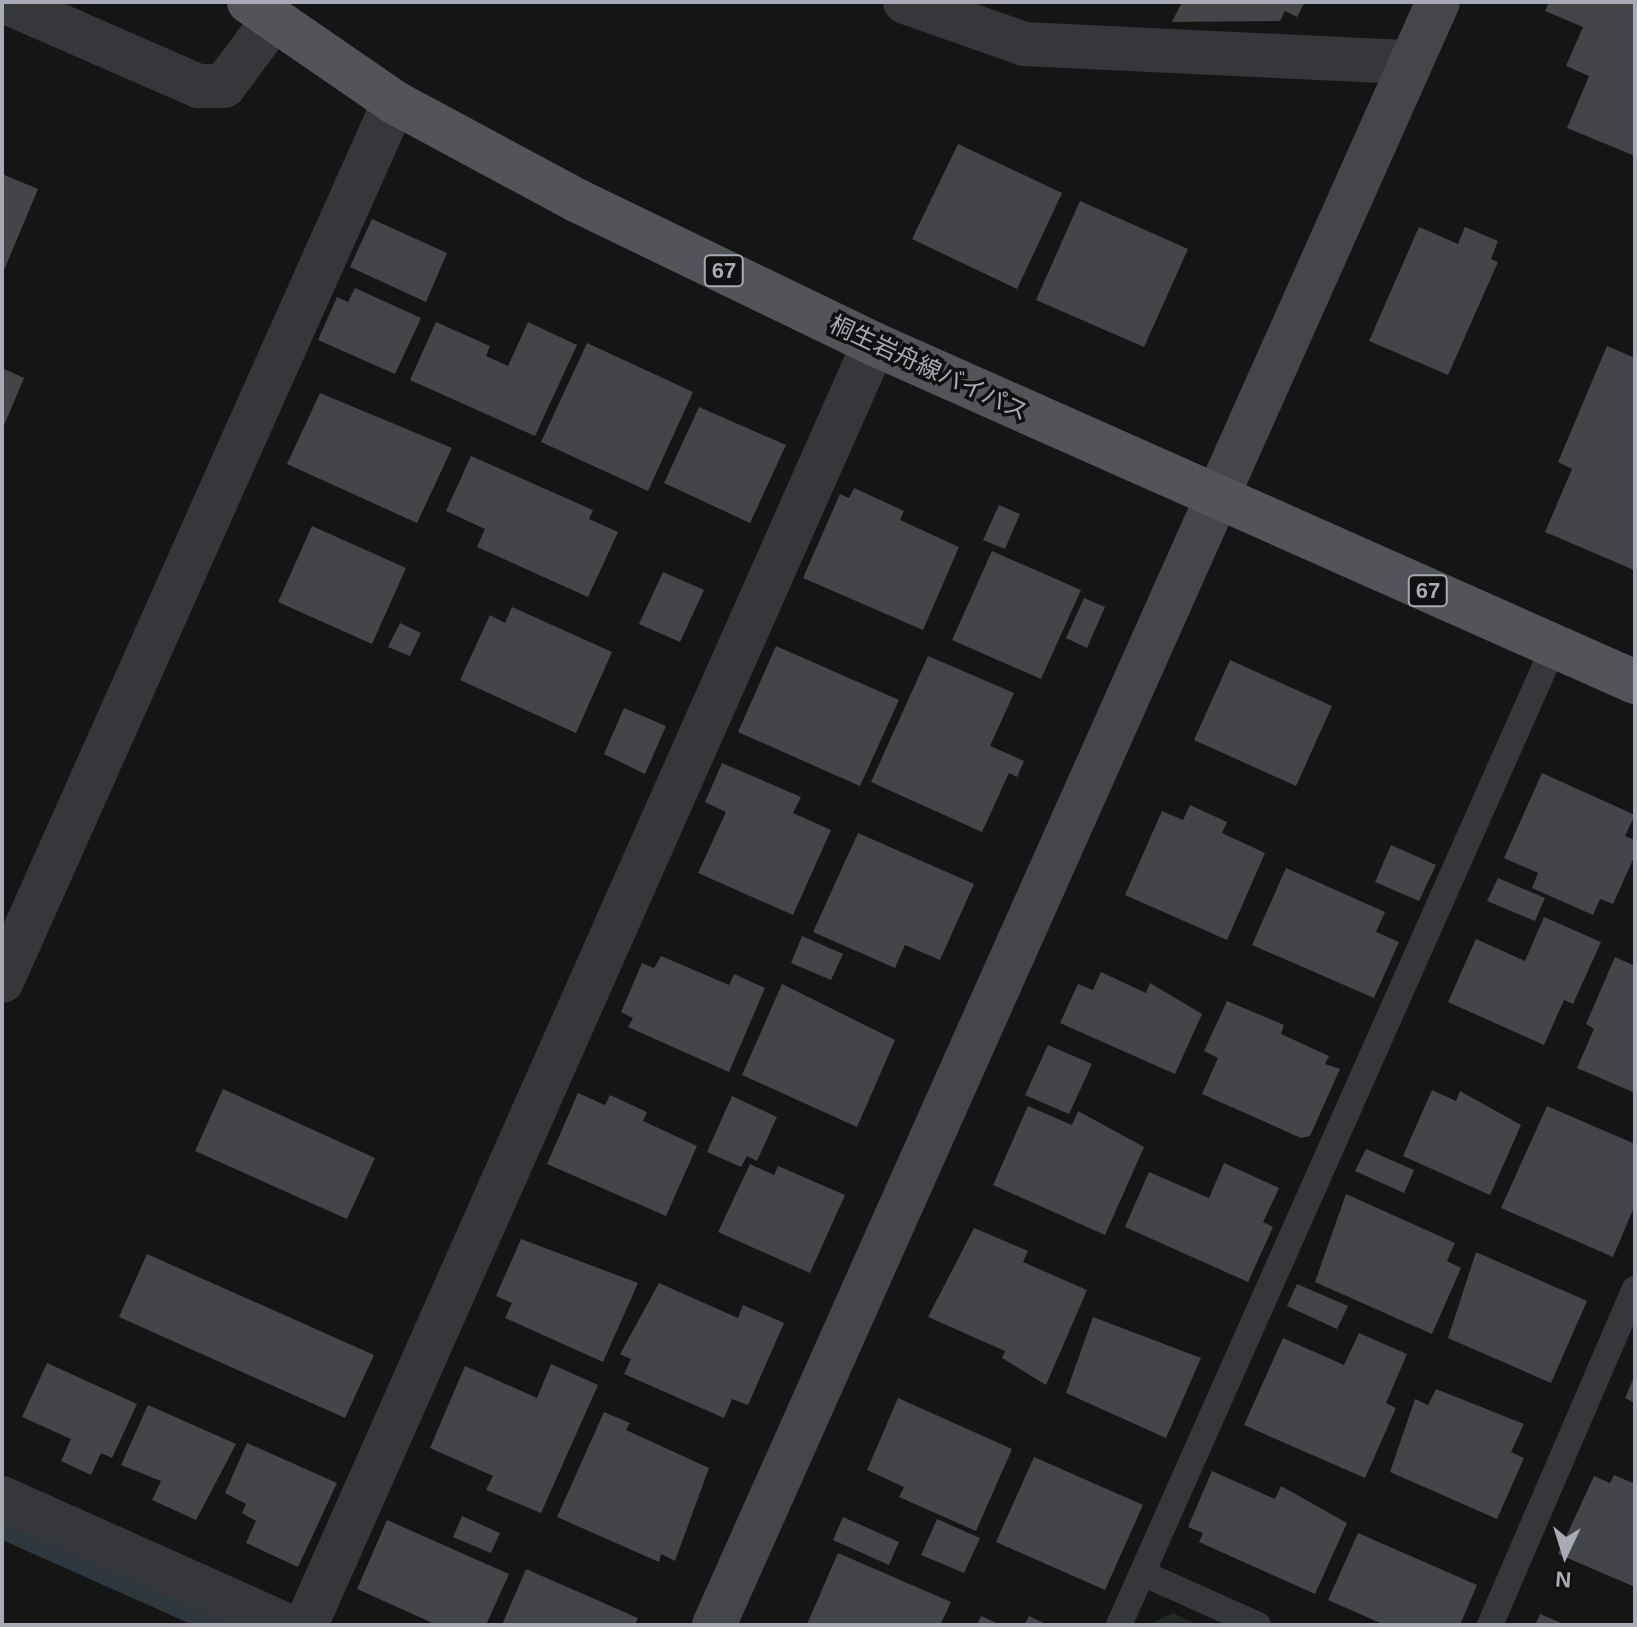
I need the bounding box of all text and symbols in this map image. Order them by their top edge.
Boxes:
road number: 67 [702,253,746,289]
street label: 桐生岩舟線バイパス [825,309,1033,427]
road number: 67 [1406,573,1450,609]
north arrow [1525,1515,1605,1595]
text: N [1555,1566,1572,1592]

